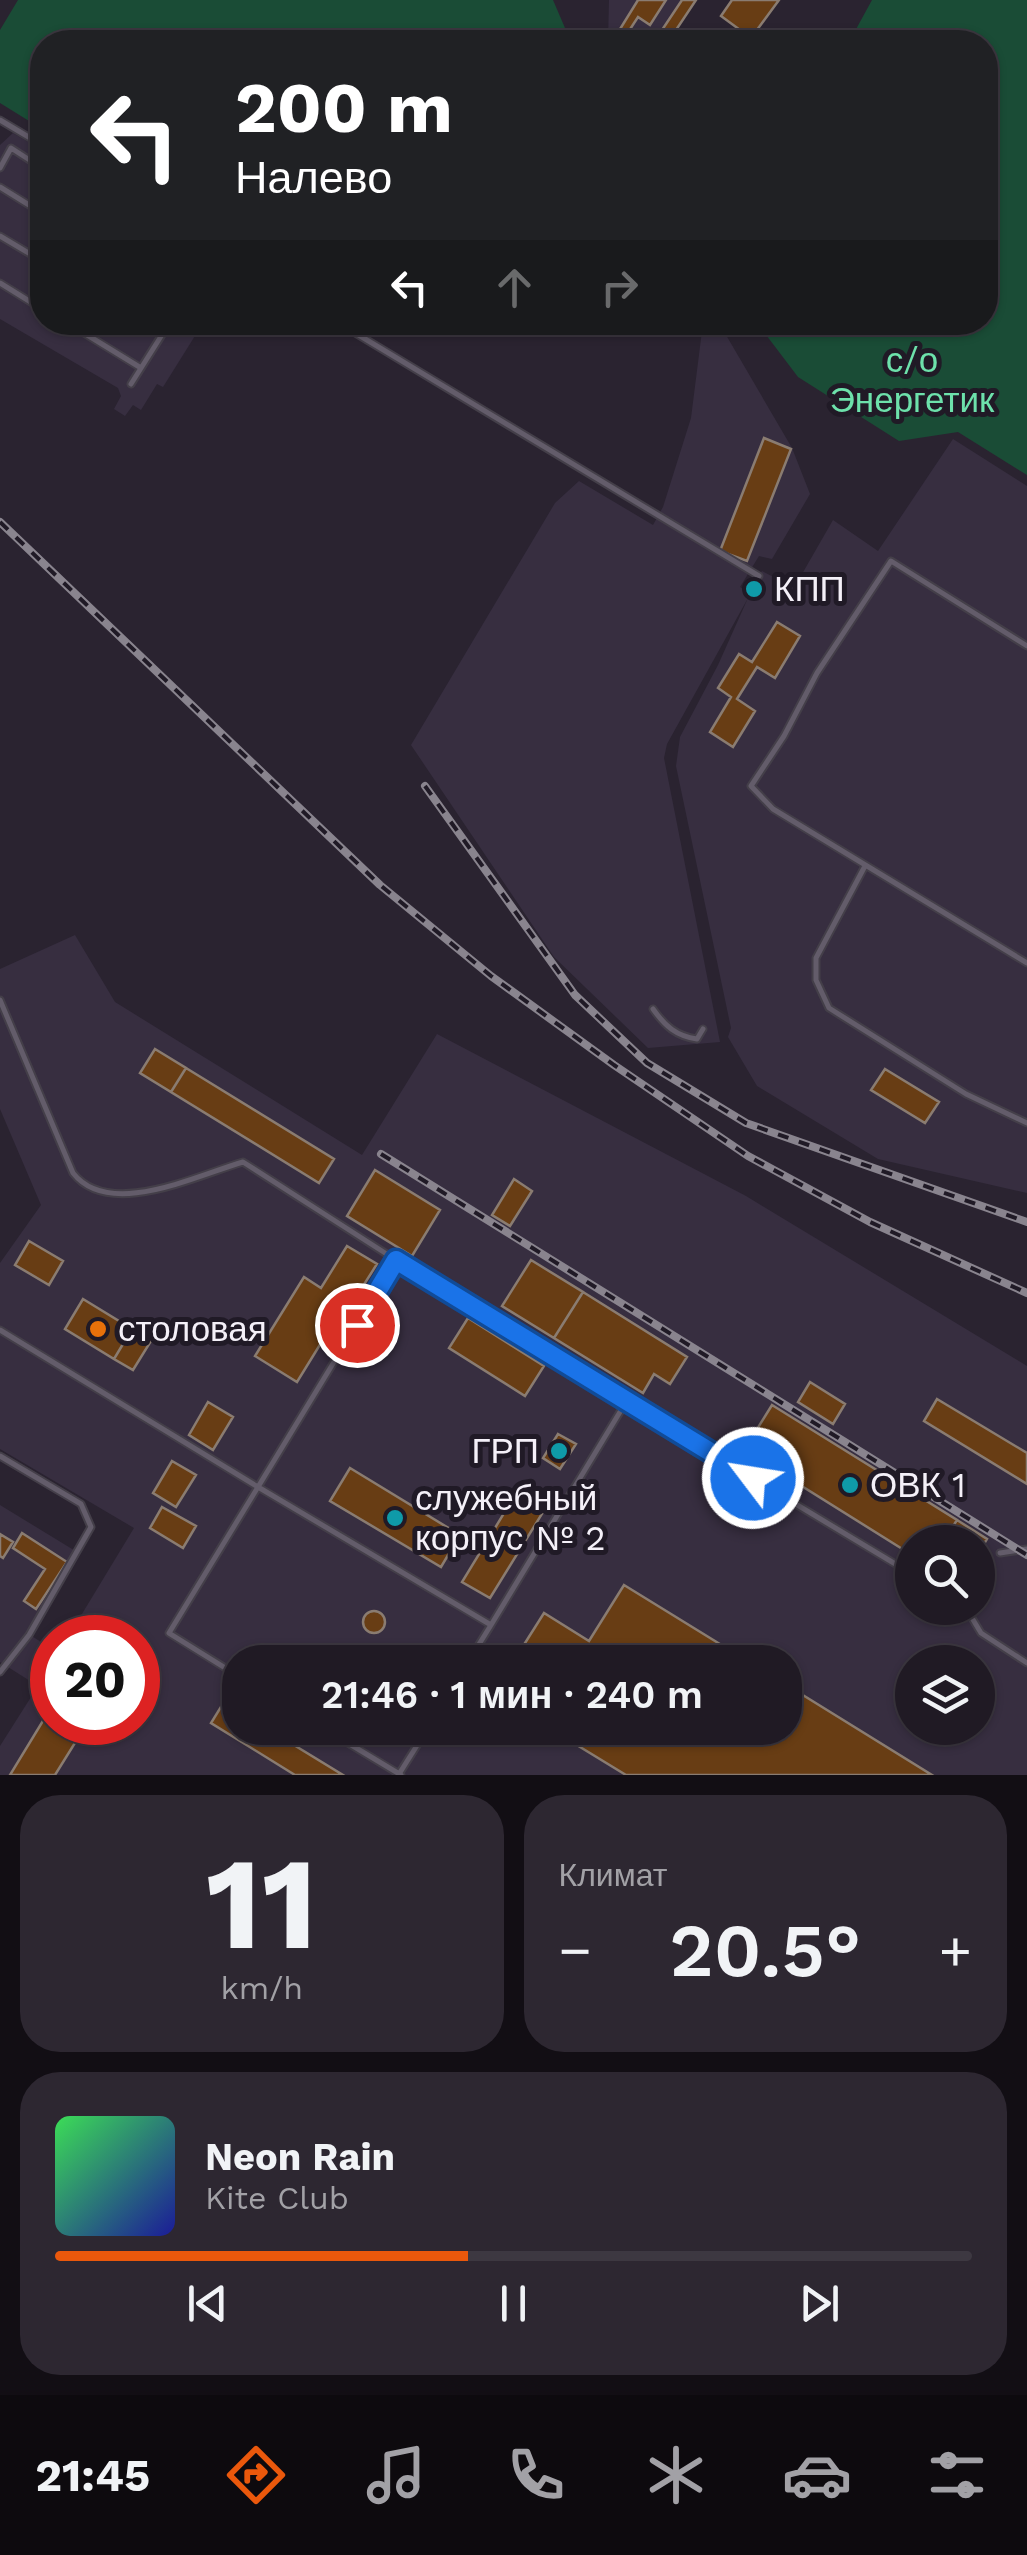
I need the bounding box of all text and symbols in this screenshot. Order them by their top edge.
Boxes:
text: 200 m [235,67,453,149]
icon: left [70,70,200,200]
text: Налево [235,151,392,204]
icon: left [382,260,437,315]
icon: ahead [487,260,542,315]
icon: right [592,260,647,315]
park label: с/о Энергетик [830,339,995,421]
place label: КПП [774,568,845,610]
marker: КПП [743,578,765,600]
pin [315,1283,400,1368]
icon: arrive [330,1298,385,1353]
place label: столовая [118,1308,267,1350]
marker: столовая [87,1318,109,1340]
position arrow [701,1426,805,1530]
place label: ГРП [472,1430,539,1472]
marker: ГРП [548,1440,570,1462]
place label: ОВК 1 [870,1464,966,1506]
marker: ОВК 1 [839,1474,861,1496]
place label: служебный корпус № 2 [415,1477,606,1559]
marker: служебный корпус № 2 [384,1507,406,1529]
map controls [895,1525,995,1745]
button: search [895,1525,995,1625]
speed limit sign: 20 [30,1615,160,1745]
button: layers [895,1645,995,1745]
text: 21:46 · 1 мин · 240 m [321,1673,703,1717]
text: 11 [206,1827,318,1980]
text: Климат [559,1856,667,1894]
text: 20.5° [669,1906,861,1994]
text: − [559,1918,592,1982]
text: + [939,1918,972,1982]
text: km/h [221,1969,303,2007]
text: Neon Rain [205,2135,395,2179]
text: Kite Club [205,2179,349,2217]
icon: previous [180,2276,235,2331]
icon: pause [486,2276,541,2331]
icon: next [792,2276,847,2331]
icon: directions [221,2440,291,2510]
icon: music [361,2440,431,2510]
icon: phone [501,2440,571,2510]
icon: climate [641,2440,711,2510]
icon: car [782,2440,852,2510]
icon: filters [922,2440,992,2510]
text: 21:45 [35,2449,150,2502]

